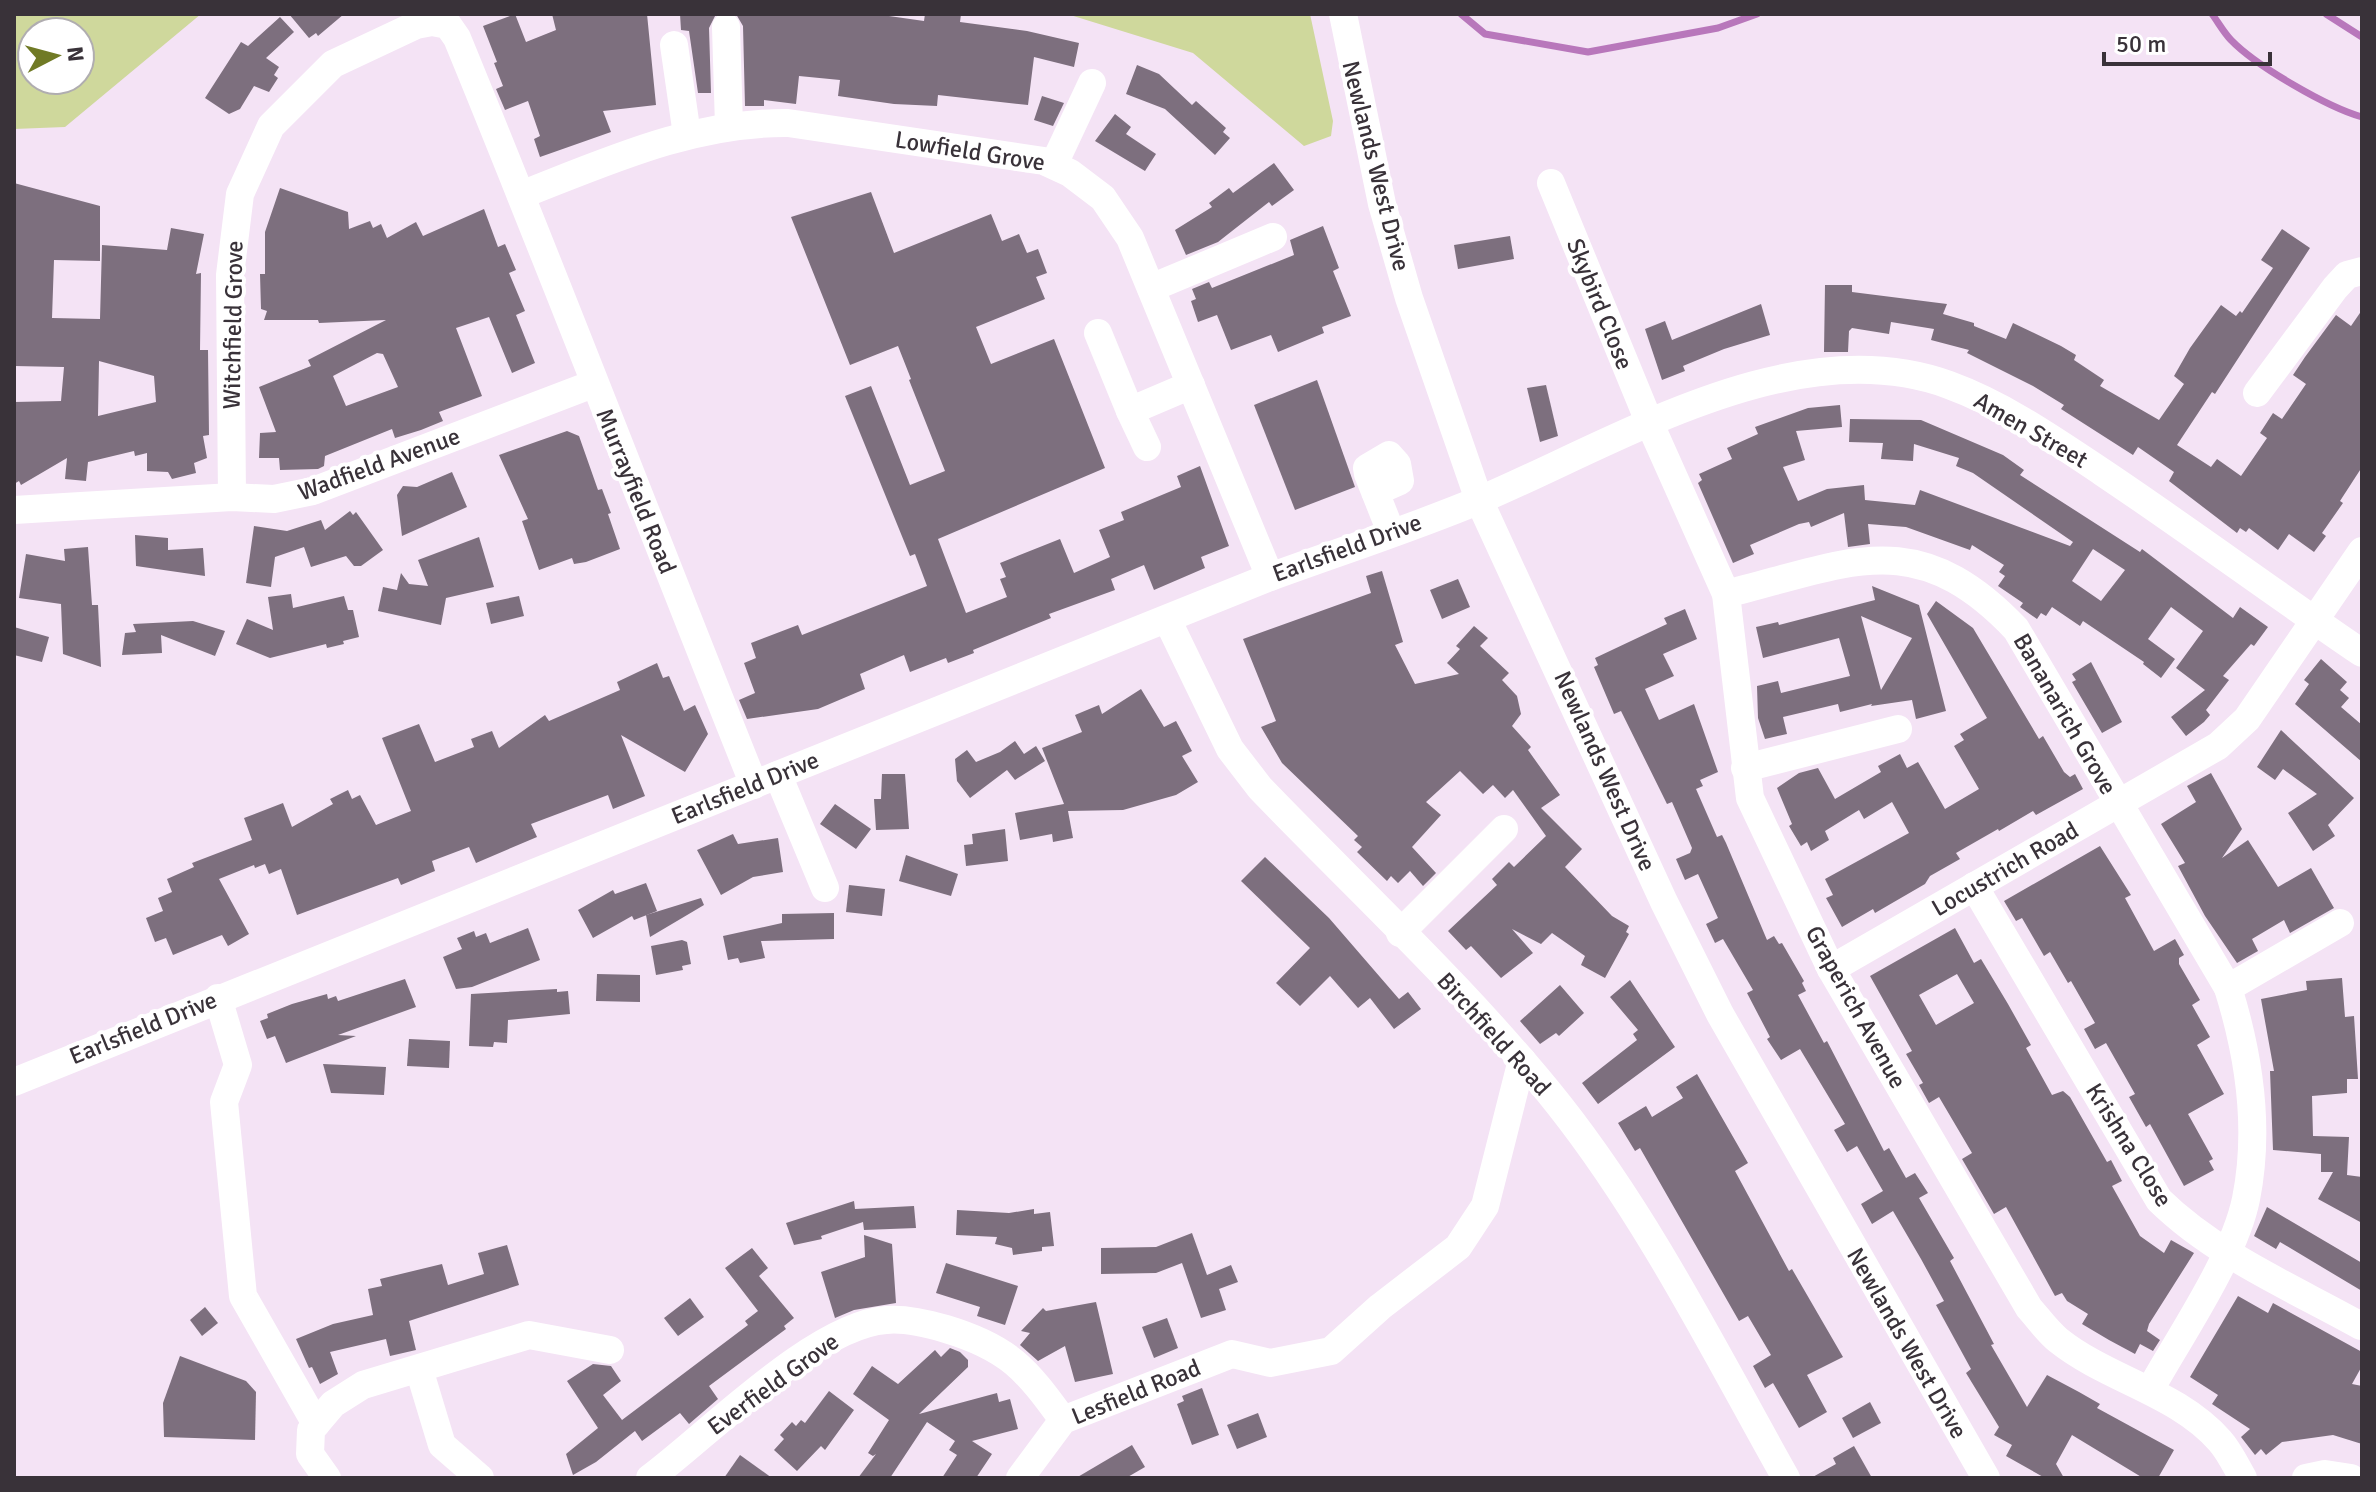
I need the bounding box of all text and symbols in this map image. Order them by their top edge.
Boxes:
north arrow [16,16,96,96]
scale bar [2104,16,2270,66]
text: 50 m [2116,29,2166,59]
text: N [61,45,90,63]
street label: Newlands West Drive [1335,58,1417,274]
street label: Lowfield Grove [893,124,1047,178]
street label: Skybird Close [1560,234,1640,374]
street label: Witchfield Grove [217,240,249,410]
street label: Amen Street [1969,385,2093,475]
street label: Murrayfield Road [589,404,683,578]
street label: Wadfield Avenue [294,421,464,507]
street label: Earlsfield Drive [1268,507,1426,589]
street label: Bananarich Grove [2007,628,2123,800]
street label: Newlands West Drive [1547,666,1663,876]
street label: Earlsfield Drive [667,745,823,831]
street label: Locustrich Road [1926,815,2084,923]
street label: Graperich Avenue [1799,920,1913,1094]
street label: Birchfield Road [1431,966,1557,1102]
street label: Earlsfield Drive [65,985,221,1071]
street label: Krishna Close [2079,1077,2179,1213]
street label: Newlands West Drive [1840,1242,1974,1444]
street label: Everfield Grove [702,1326,844,1442]
street label: Lesfield Road [1067,1352,1205,1432]

